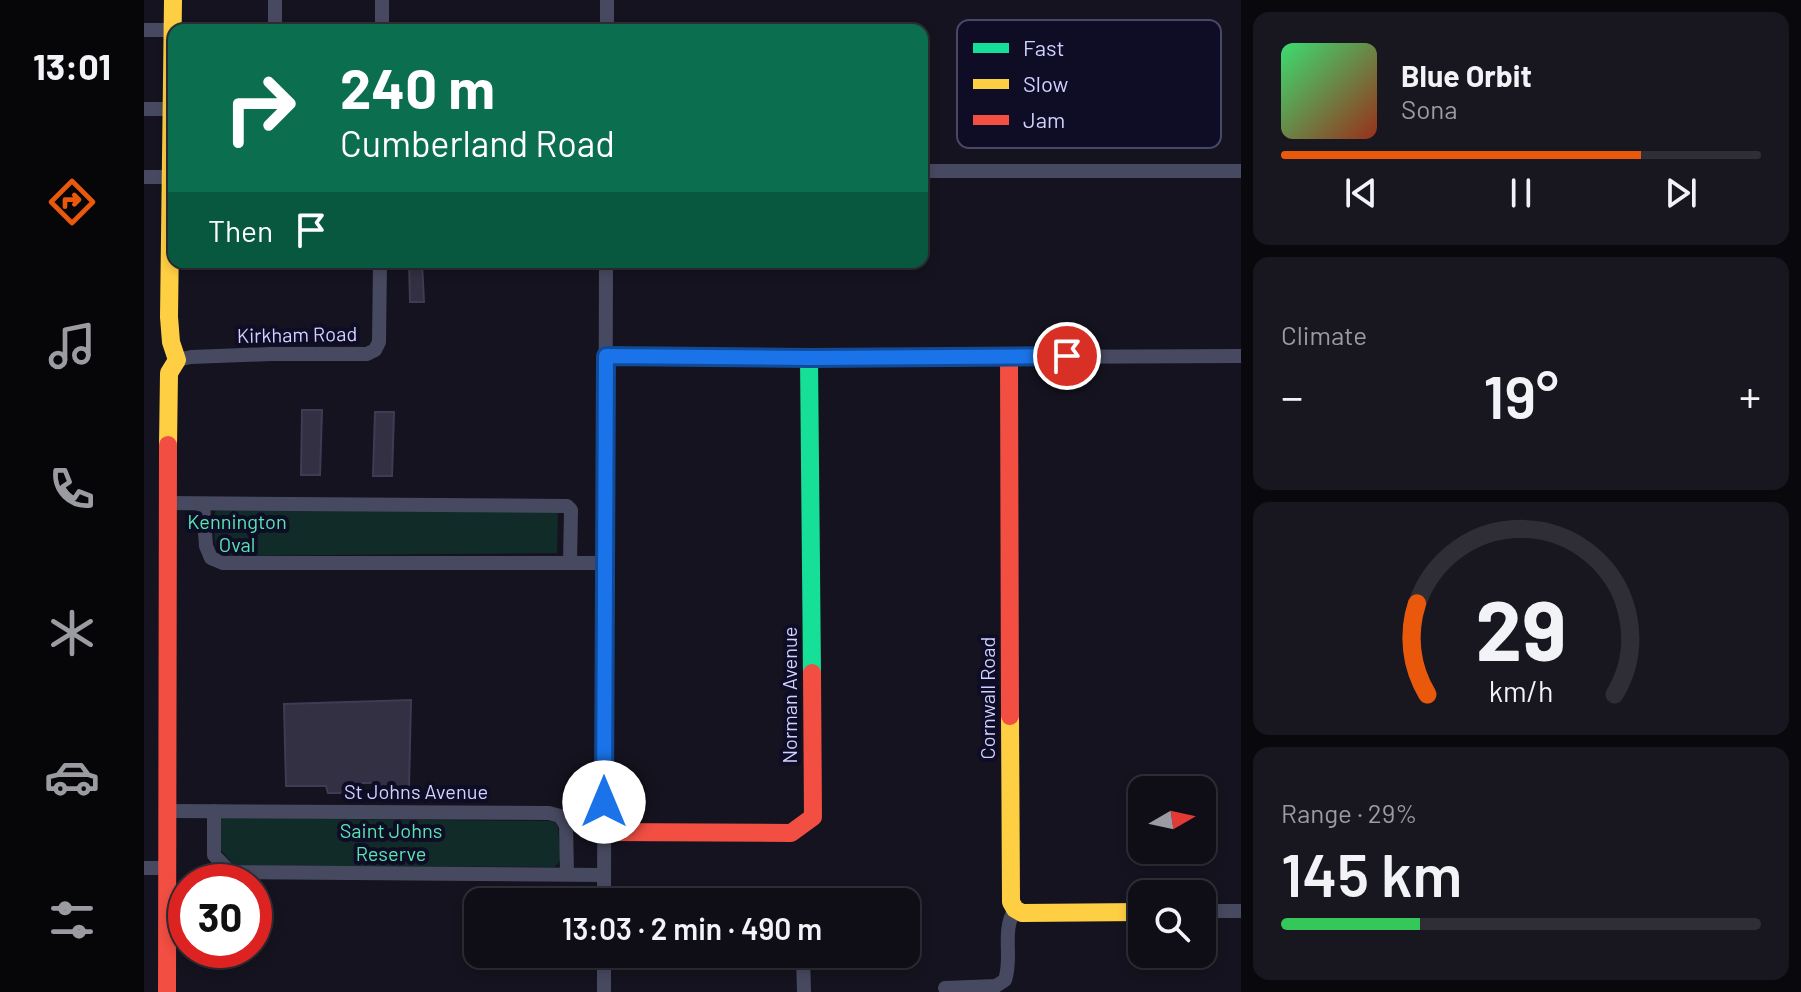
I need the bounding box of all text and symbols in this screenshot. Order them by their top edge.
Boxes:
legend [957,20,1221,148]
text: Fast [1023,34,1065,60]
text: 13:01 [33,44,111,87]
text: 240 m [340,53,495,120]
icon: right [208,56,312,160]
text: Blue Orbit [1401,57,1532,93]
text: Slow [1023,70,1068,96]
text: Sona [1401,93,1458,124]
text: Jam [1023,106,1065,132]
text: Cumberland Road [340,121,615,164]
icon: previous [1339,171,1383,215]
icon: pause [1499,171,1543,215]
icon: next [1659,171,1703,215]
icon: directions [44,174,100,230]
icon: arrive [289,208,333,252]
text: Then [208,212,273,248]
icon: music [44,318,100,374]
text: Climate [1281,319,1367,350]
street label: Kirkham Road [237,321,357,347]
pin [1033,322,1101,390]
icon: arrive [1045,334,1089,378]
text: 19° [1483,359,1559,431]
text: − [1281,369,1303,422]
text: + [1739,369,1761,422]
icon: phone [44,461,100,517]
park label: Kennington Oval [187,509,287,556]
text: 29 [1476,577,1566,677]
icon: climate [44,605,100,661]
street label: Norman Avenue [777,627,801,763]
street label: Cornwall Road [975,637,999,759]
text: km/h [1489,673,1553,708]
icon: car [44,749,100,805]
position arrow [562,760,646,844]
north arrow [1128,776,1216,864]
map controls [1128,776,1216,968]
street label: St Johns Avenue [344,779,488,803]
text: Range · 29% [1281,797,1417,828]
park label: Saint Johns Reserve [340,818,442,865]
text: 145 km [1281,837,1462,909]
speed limit sign: 30 [168,864,272,968]
button: search [1128,880,1216,968]
icon: filters [44,892,100,948]
text: 13:03 · 2 min · 490 m [562,910,822,946]

